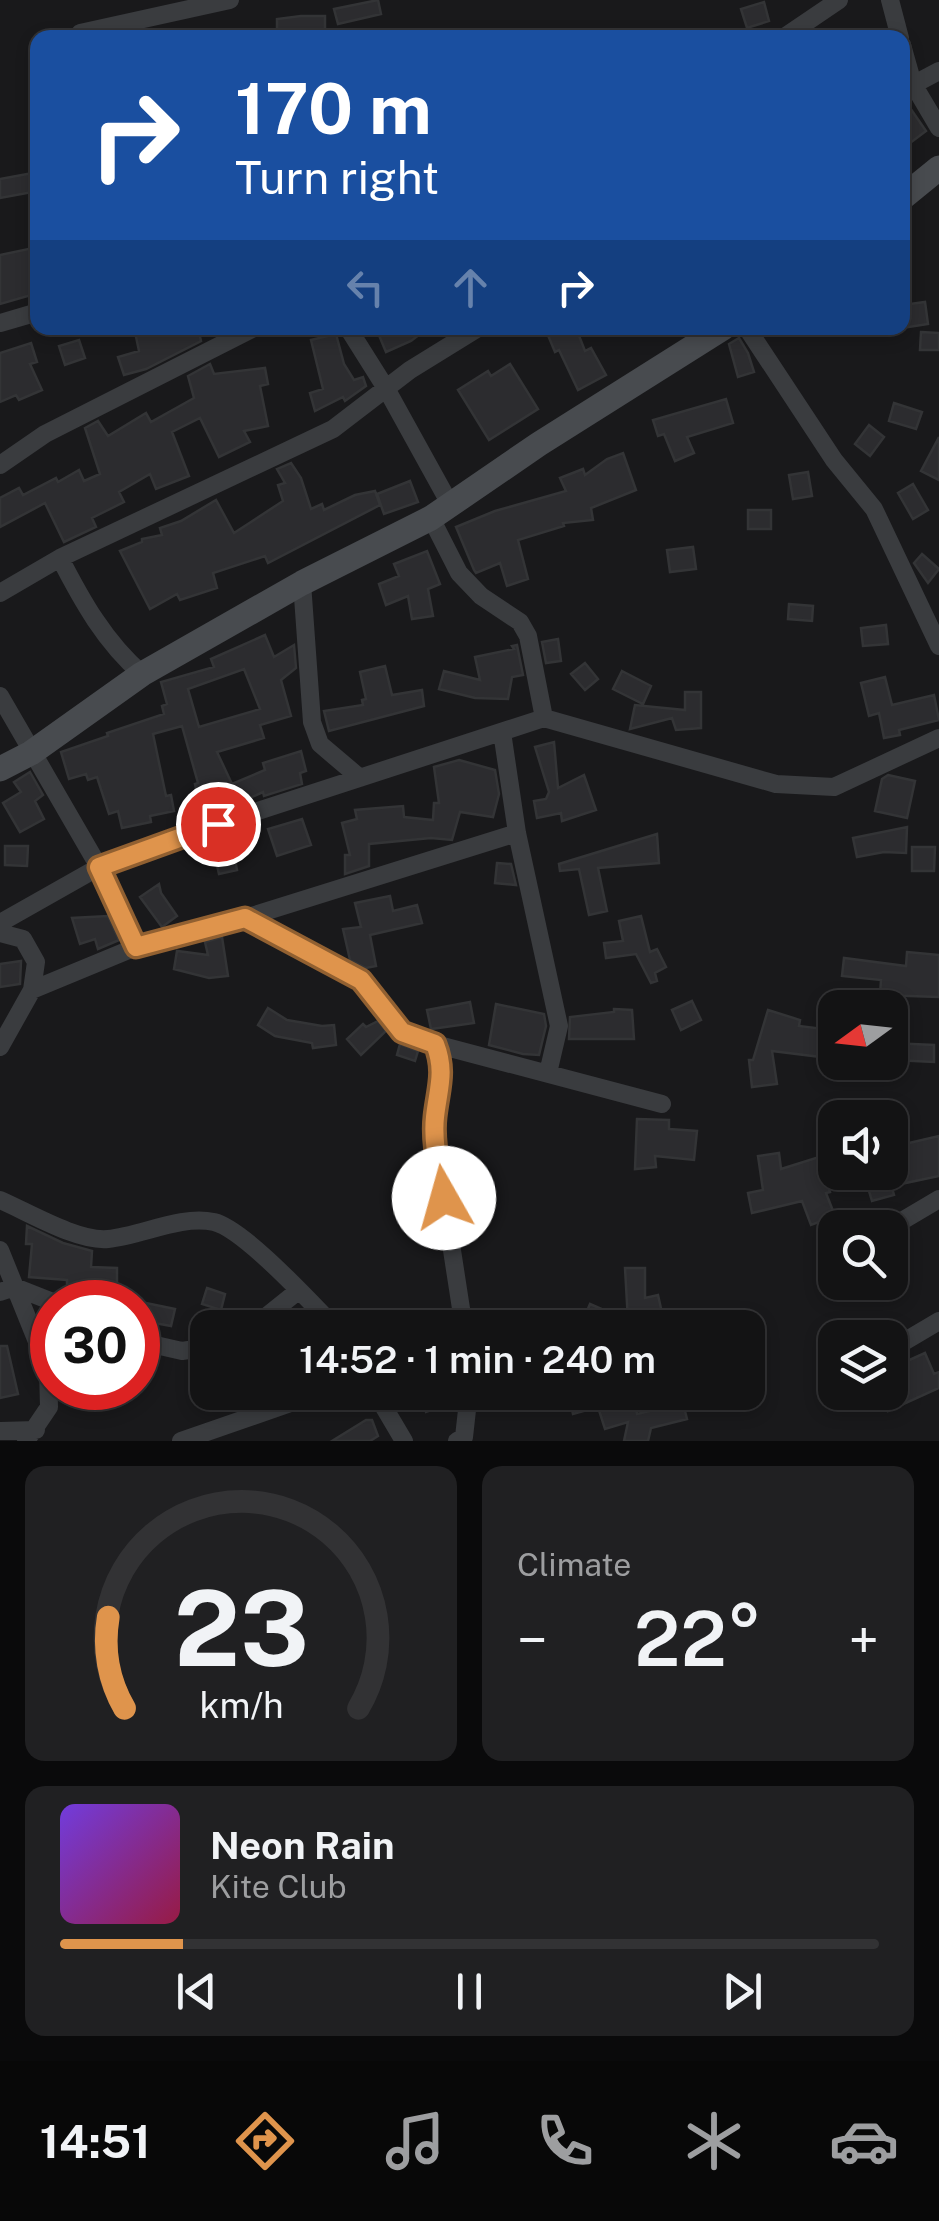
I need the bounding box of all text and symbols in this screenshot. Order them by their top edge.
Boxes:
text: 170 m [235,67,432,150]
icon: right [70,70,200,200]
text: Turn right [235,151,439,204]
icon: left [338,260,393,315]
icon: ahead [443,260,498,315]
icon: right [548,260,603,315]
pin [176,782,261,867]
icon: arrive [191,797,246,852]
north arrow [818,990,908,1080]
map controls [818,990,908,1410]
button: sound [818,1100,908,1190]
position arrow [392,1146,496,1250]
button: search [818,1210,908,1300]
speed limit sign: 30 [30,1280,160,1410]
button: layers [818,1320,908,1410]
text: 14:52 · 1 min · 240 m [299,1337,656,1382]
text: Climate [517,1546,631,1583]
text: 23 [173,1567,309,1689]
text: 22° [634,1595,762,1683]
text: − [517,1608,548,1672]
text: + [849,1608,879,1672]
text: km/h [199,1684,283,1726]
text: Neon Rain [210,1823,394,1868]
text: Kite Club [210,1868,347,1905]
icon: previous [169,1964,224,2019]
icon: pause [442,1964,497,2019]
icon: next [715,1964,770,2019]
icon: directions [230,2106,300,2176]
icon: music [380,2106,450,2176]
icon: phone [530,2106,600,2176]
icon: climate [679,2106,749,2176]
icon: car [829,2106,899,2176]
text: 14:51 [40,2115,150,2168]

